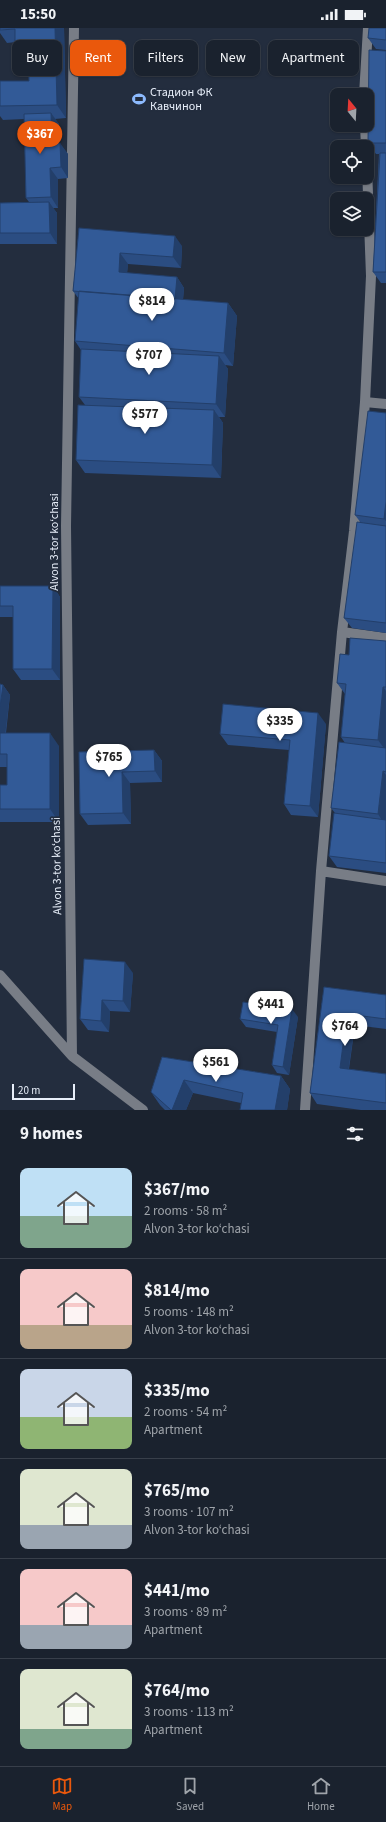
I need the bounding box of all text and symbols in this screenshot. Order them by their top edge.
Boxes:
text: 15:50 [20,4,56,25]
chip: Buy [12,40,62,76]
chip: Rent [70,40,126,76]
chip: Filters [134,40,198,76]
chip: New [206,40,260,76]
chip: Apartment [268,40,359,76]
place label: Стадион ФК Кавчинон [150,84,212,115]
north arrow [330,88,374,132]
map controls [330,88,374,236]
sports icon: Стадион ФК Кавчинон [131,91,147,107]
pin: $367 [16,121,64,155]
text: $367 [26,125,54,143]
button: locate [330,140,374,184]
button: layers [330,192,374,236]
pin: $814 [128,288,176,322]
text: $814 [138,292,166,310]
pin: $707 [125,342,173,376]
text: $707 [135,346,163,364]
pin: $577 [121,401,169,435]
text: $577 [131,405,159,423]
street label: Alvon 3-tor ko‘chasi [46,493,63,591]
pin: $335 [256,708,304,742]
text: $335 [266,712,294,730]
pin: $765 [85,744,133,778]
text: $765 [95,748,123,766]
street label: Alvon 3-tor ko‘chasi [48,817,66,915]
pin: $441 [247,991,295,1025]
text: $441 [257,995,285,1013]
pin: $764 [321,1013,369,1047]
text: $764 [331,1017,359,1035]
pin: $561 [192,1049,240,1083]
text: $561 [202,1053,230,1071]
scale bar [12,1082,75,1101]
text: 20 m [18,1083,40,1098]
text: 9 homes [20,1122,82,1146]
icon: filters [344,1123,366,1145]
text: $367/mo [144,1178,210,1202]
icon: home [52,1184,100,1232]
text: 2 rooms · 58 m² [144,1202,227,1220]
text: Alvon 3-tor ko‘chasi [144,1220,250,1238]
text: $814/mo [144,1279,210,1303]
icon: home [52,1285,100,1333]
text: 5 rooms · 148 m² [144,1303,234,1321]
text: Alvon 3-tor ko‘chasi [144,1321,250,1339]
text: $335/mo [144,1379,210,1403]
icon: home [52,1385,100,1433]
text: 2 rooms · 54 m² [144,1403,227,1421]
text: Apartment [144,1421,202,1439]
text: $765/mo [144,1479,210,1503]
icon: home [52,1485,100,1533]
text: 3 rooms · 107 m² [144,1503,234,1521]
text: Alvon 3-tor ko‘chasi [144,1521,250,1539]
text: $441/mo [144,1579,210,1603]
icon: home [52,1585,100,1633]
text: 3 rooms · 89 m² [144,1603,227,1621]
text: Apartment [144,1621,202,1639]
text: $764/mo [144,1679,210,1703]
icon: home [52,1685,100,1733]
text: 3 rooms · 113 m² [144,1703,234,1721]
text: Apartment [144,1721,202,1739]
tab: Map [51,1775,73,1814]
tab: Saved [176,1775,204,1814]
tab: Home [307,1775,335,1814]

